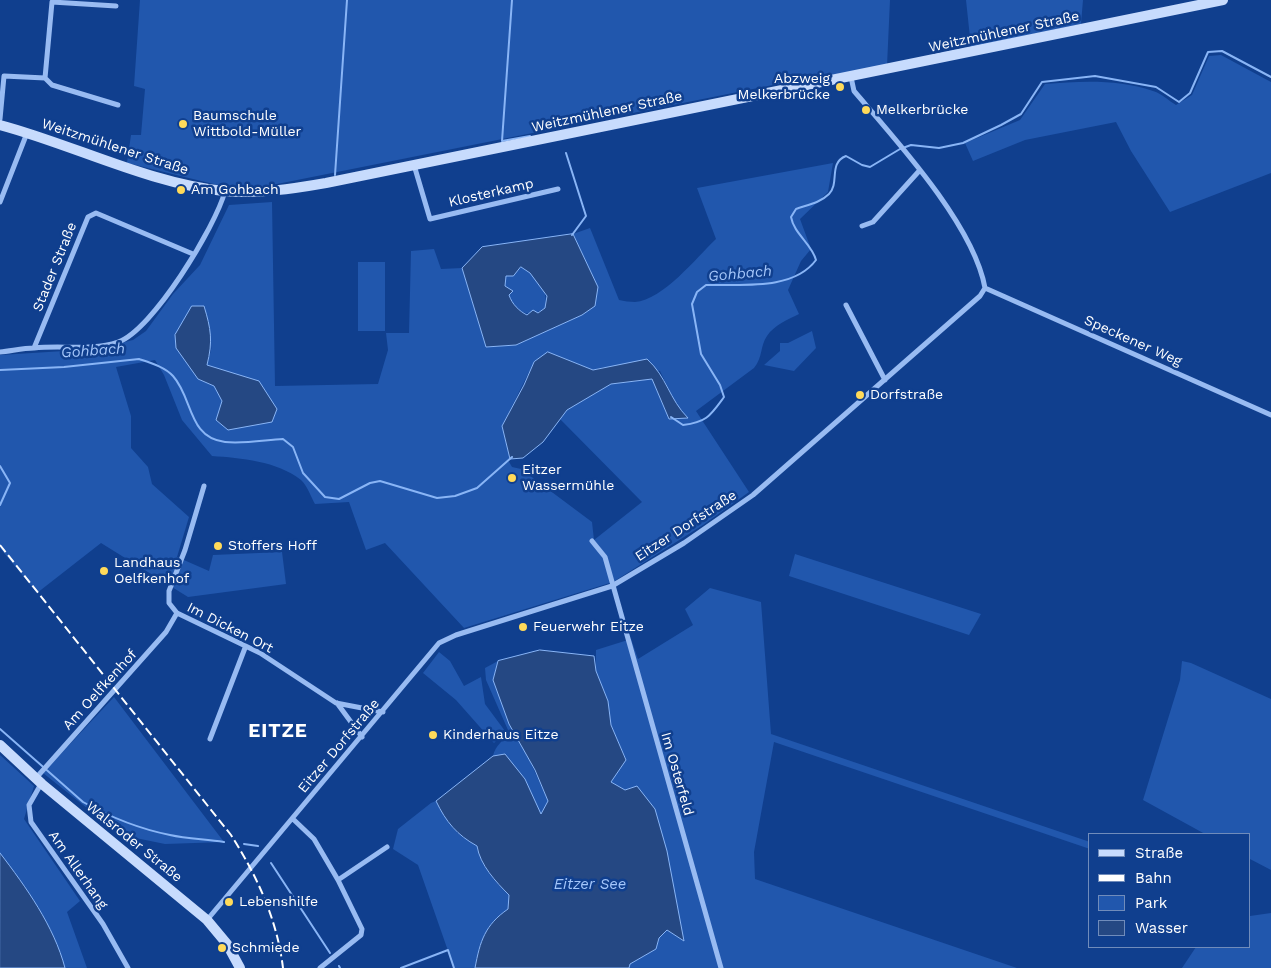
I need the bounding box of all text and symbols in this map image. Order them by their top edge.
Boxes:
street label: Weitzmühlener Straße [927,8,1081,56]
place label: Abzweig Melkerbrücke [738,71,830,104]
marker: Abzweig Melkerbrücke [834,81,846,93]
street label: Weitzmühlener Straße [530,88,684,136]
place label: Melkerbrücke [876,102,968,118]
marker: Melkerbrücke [860,104,872,116]
place label: Baumschule Wittbold-Müller [193,108,301,140]
street label: Weitzmühlener Straße [39,115,191,179]
marker: Baumschule Wittbold-Müller [177,118,189,130]
street label: Klosterkamp [447,175,535,211]
place label: Am Gohbach [191,182,279,198]
marker: Am Gohbach [175,184,187,196]
street label: Stader Straße [29,220,81,314]
water label: Gohbach [707,262,773,286]
street label: Speckener Weg [1082,312,1184,370]
water label: Gohbach [60,340,126,362]
place label: Dorfstraße [870,387,943,403]
marker: Dorfstraße [854,389,866,401]
place label: Eitzer Wassermühle [522,462,614,494]
marker: Eitzer Wassermühle [506,472,518,484]
street label: Eitzer Dorfstraße [632,487,740,565]
place label: Stoffers Hoff [228,538,317,554]
marker: Stoffers Hoff [212,540,224,552]
place label: Landhaus Oelfkenhof [114,555,189,588]
marker: Landhaus Oelfkenhof [98,565,110,577]
street label: Im Dicken Ort [184,599,276,657]
place label: Feuerwehr Eitze [533,619,644,635]
marker: Feuerwehr Eitze [517,621,529,633]
street label: Am Oelfkenhof [59,646,141,734]
street label: Eitzer Dorfstraße [295,696,383,796]
district label: EITZE [248,720,308,742]
place label: Kinderhaus Eitze [443,727,558,743]
marker: Kinderhaus Eitze [427,729,439,741]
street label: Im Osterfeld [657,730,697,818]
street label: Walsroder Straße [83,798,185,886]
street label: Am Allerhang [45,828,111,912]
legend [1088,833,1251,948]
text: Straße [1135,844,1183,862]
text: Bahn [1135,869,1172,887]
water label: Eitzer See [554,876,626,894]
place label: Lebenshilfe [239,894,318,910]
text: Park [1135,894,1167,912]
marker: Lebenshilfe [223,896,235,908]
text: Wasser [1135,919,1188,937]
place label: Schmiede [232,940,299,956]
marker: Schmiede [216,942,228,954]

